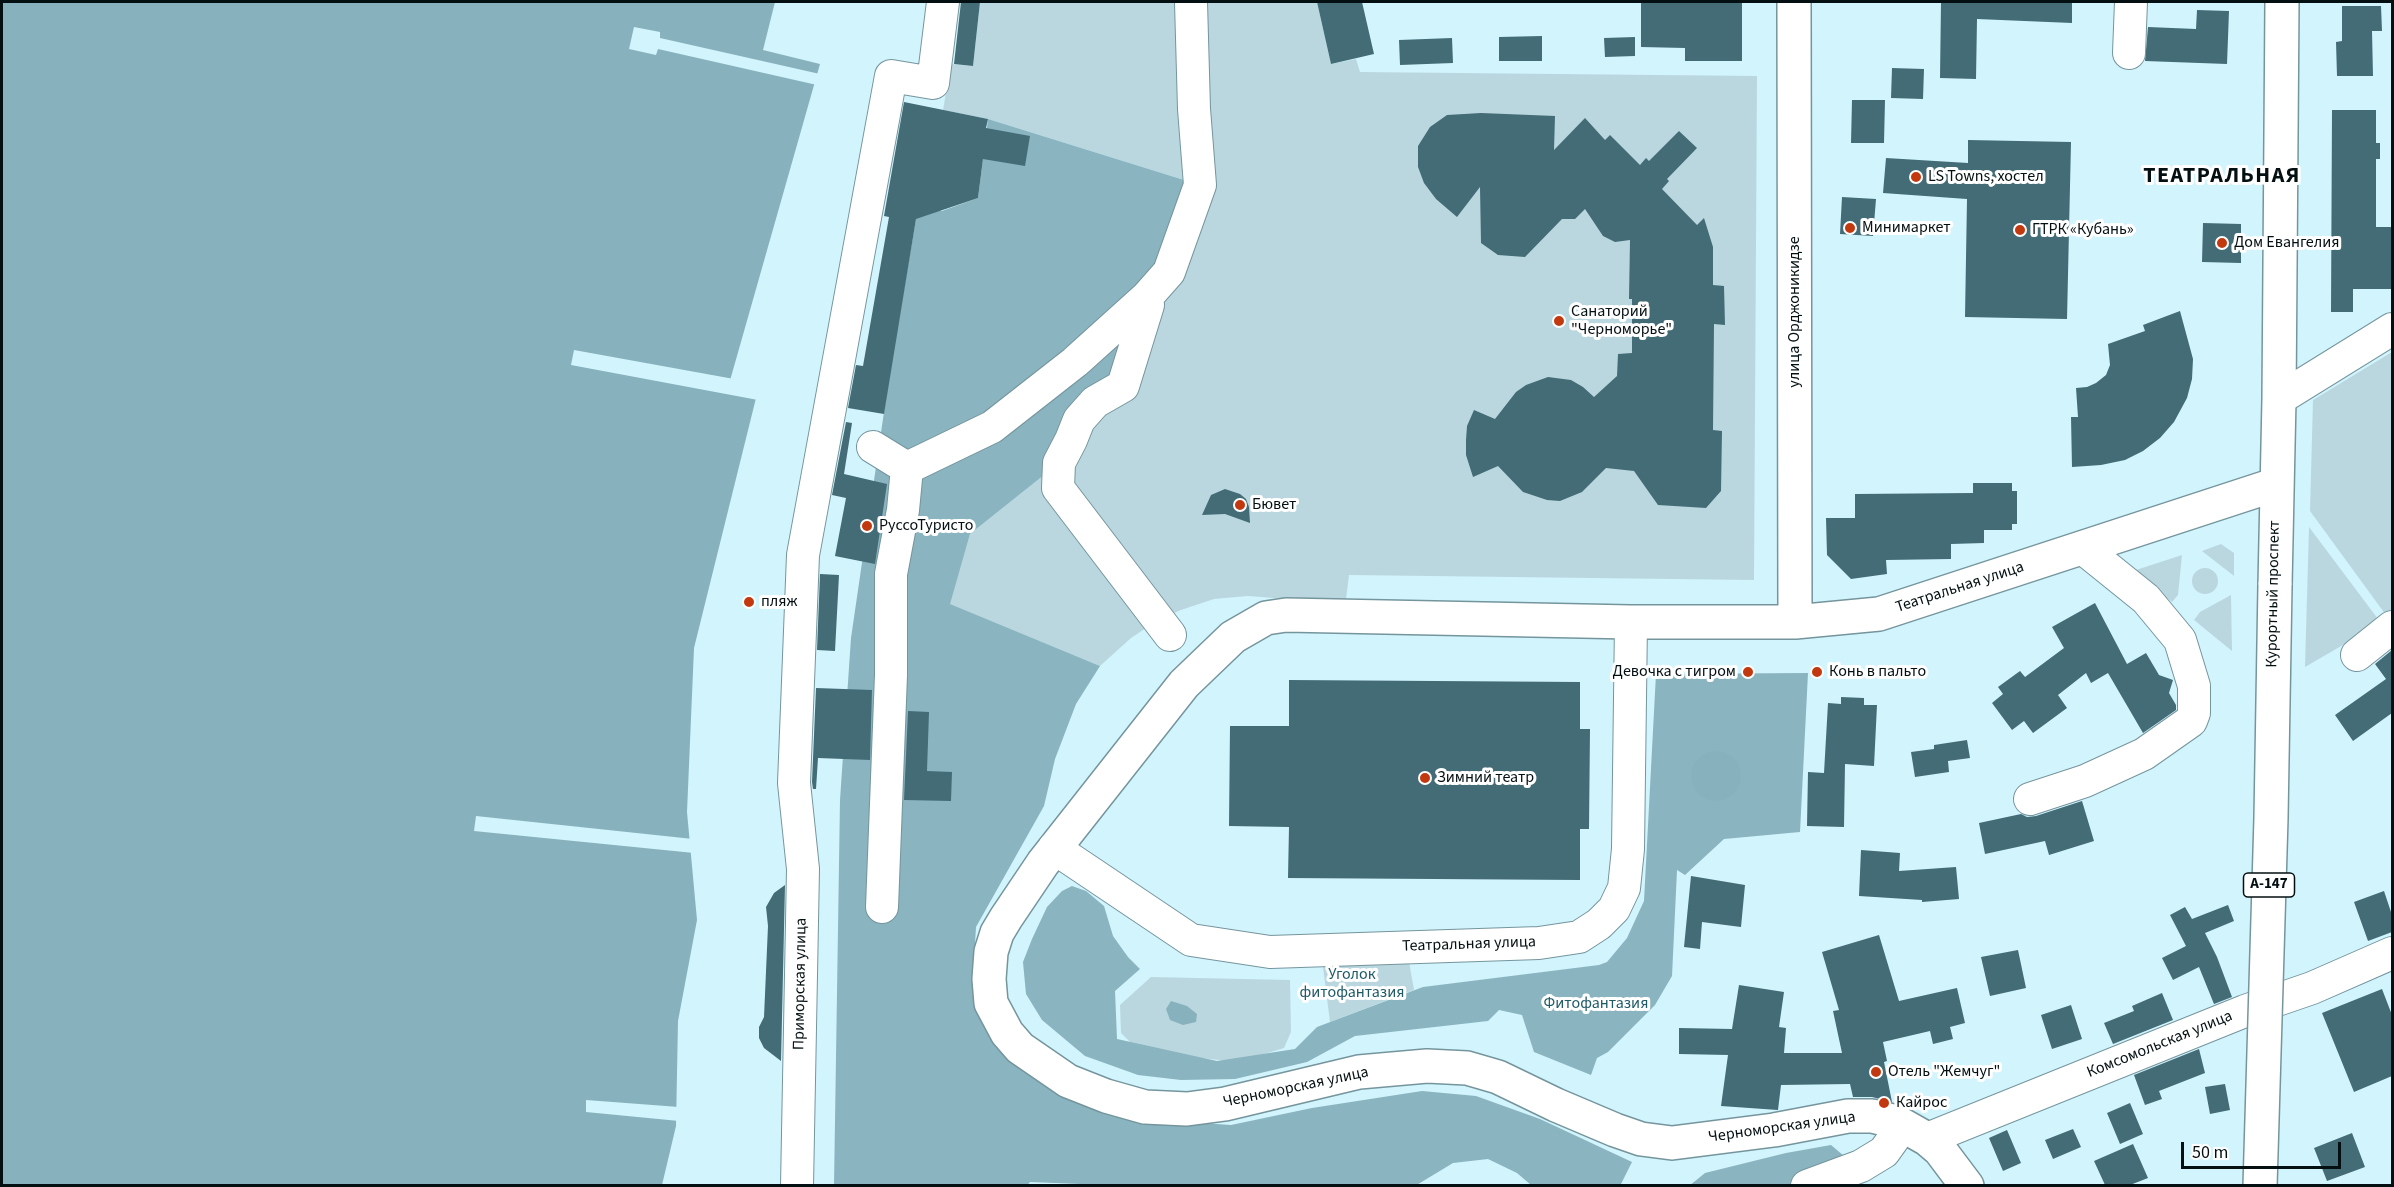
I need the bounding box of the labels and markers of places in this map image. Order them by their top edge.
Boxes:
place label: LS Towns, хостел [1928,167,2044,187]
marker: LS Towns, хостел [1909,170,1923,184]
place label: Минимаркет [1862,218,1951,238]
place label: ГТРК «Кубань» [2032,220,2134,240]
marker: Минимаркет [1843,221,1857,235]
marker: ГТРК «Кубань» [2013,223,2027,237]
place label: Дом Евангелия [2234,233,2340,253]
marker: Дом Евангелия [2215,236,2229,250]
place label: Санаторий "Черноморье" [1571,302,1672,340]
marker: Санаторий "Черноморье" [1552,314,1566,328]
place label: Бювет [1252,495,1296,515]
marker: Бювет [1233,498,1247,512]
place label: РуссоТуристо [879,516,974,536]
marker: РуссоТуристо [860,519,874,533]
place label: пляж [761,592,798,612]
marker: пляж [742,595,756,609]
place label: Девочка с тигром [1613,662,1736,682]
place label: Конь в пальто [1829,662,1926,682]
marker: Девочка с тигром [1741,665,1755,679]
marker: Конь в пальто [1810,665,1824,679]
place label: Зимний театр [1437,768,1534,788]
marker: Зимний театр [1418,771,1432,785]
place label: Отель "Жемчуг" [1888,1062,2000,1082]
marker: Отель "Жемчуг" [1869,1065,1883,1079]
place label: Кайрос [1896,1093,1947,1113]
marker: Кайрос [1877,1096,1891,1110]

